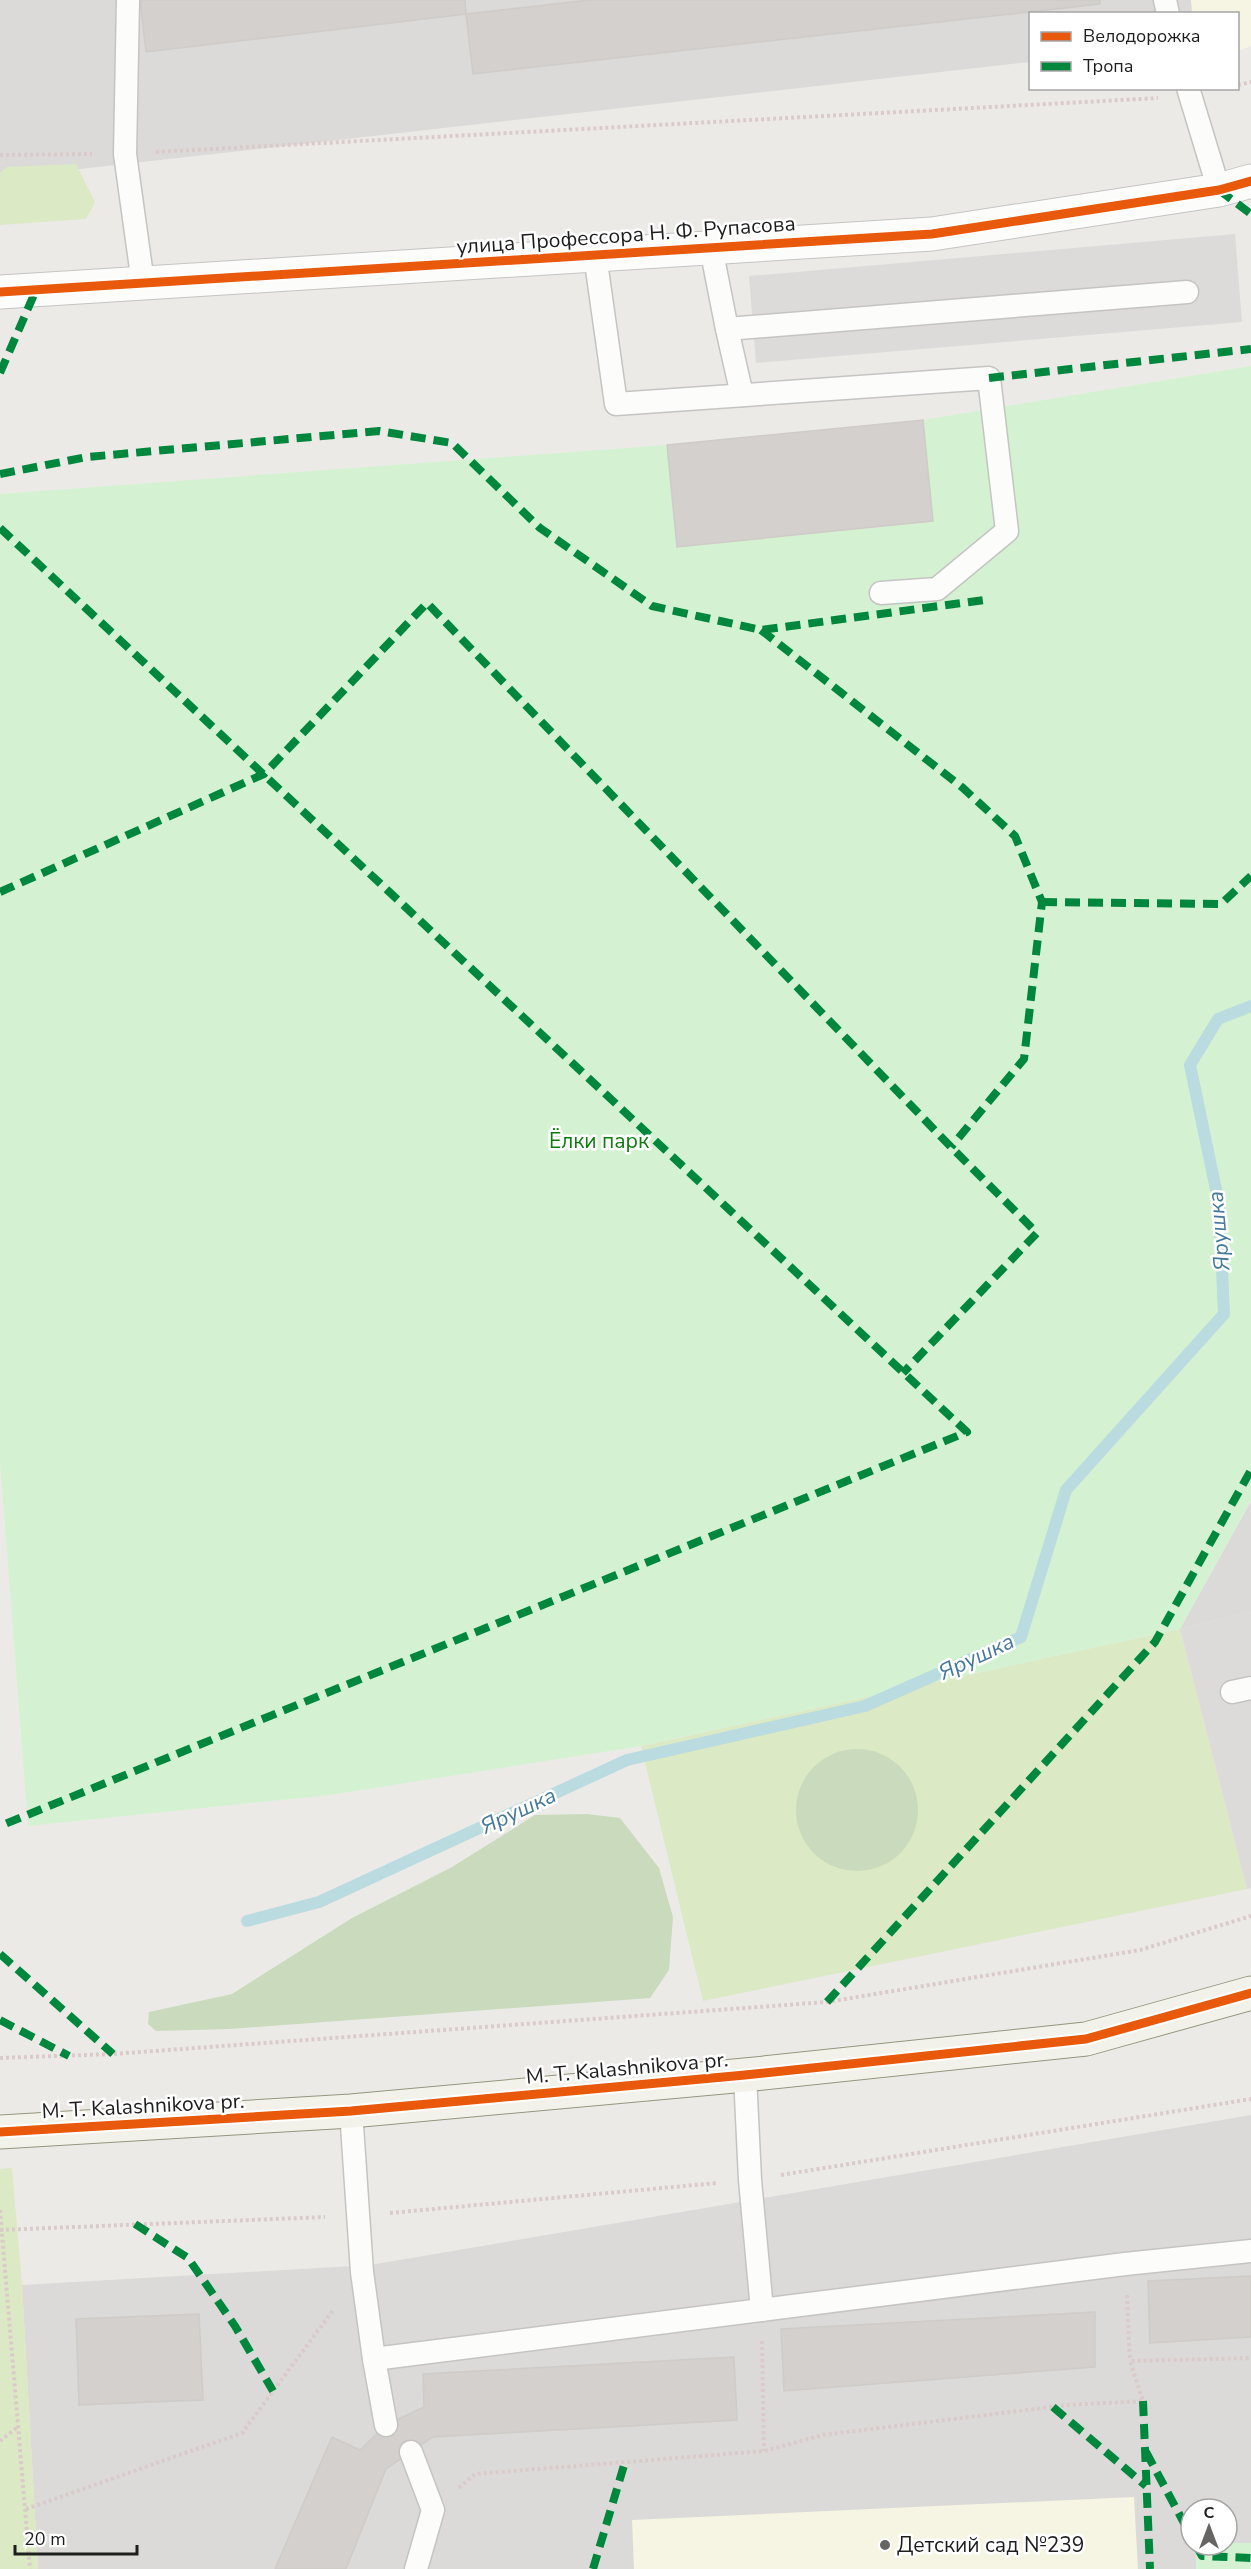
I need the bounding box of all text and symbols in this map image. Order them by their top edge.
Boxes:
legend [1029,12,1239,90]
text: Велодорожка [1083,24,1200,48]
text: Тропа [1083,54,1134,78]
street label: улица Профессора Н. Ф. Рупасова [456,209,796,261]
park label: Ёлки парк [549,1127,650,1155]
water label: Ярушка [1201,1190,1237,1272]
water label: Ярушка [934,1626,1019,1687]
water label: Ярушка [476,1780,561,1841]
street label: M. T. Kalashnikova pr. [525,2045,729,2091]
street label: M. T. Kalashnikova pr. [41,2087,245,2125]
north arrow [1179,2497,1239,2557]
text: С [1204,2502,1215,2524]
scale bar [15,2518,136,2556]
text: 20 m [24,2527,66,2551]
place label: Детский сад №239 [897,2531,1084,2559]
marker: Детский сад №239 [878,2538,892,2552]

